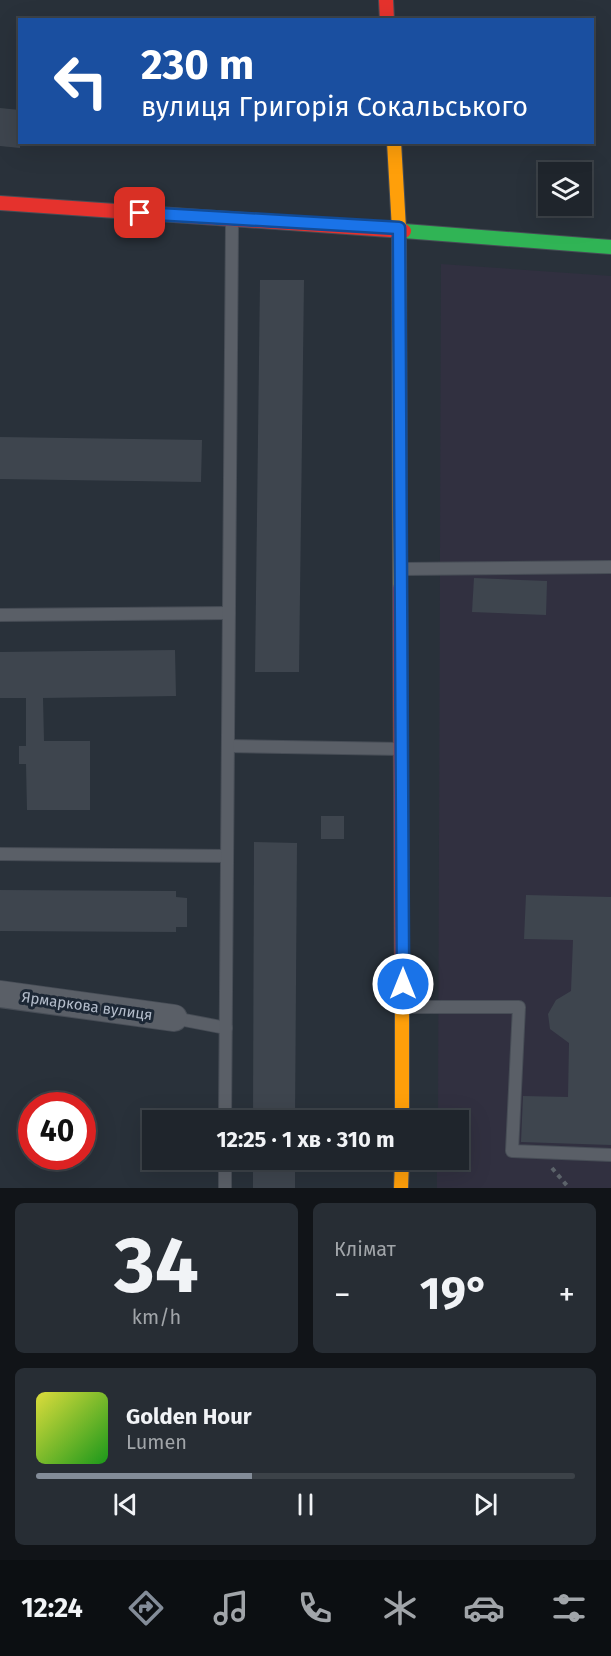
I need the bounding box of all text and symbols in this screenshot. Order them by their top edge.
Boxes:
text: 230 m [141,40,254,90]
icon: left [42,42,120,120]
text: вулиця Григорія Сокальського [141,91,528,123]
map controls [538,162,592,216]
button: layers [538,162,592,216]
pin [114,187,165,238]
icon: arrive [123,196,156,229]
position arrow [371,952,435,1016]
street label: Ярмаркова вулиця [20,988,154,1024]
speed limit sign: 40 [18,1092,96,1170]
text: 12:25 · 1 хв · 310 m [216,1126,395,1153]
text: 34 [114,1219,199,1313]
text: Клімат [334,1237,396,1261]
text: 19° [420,1267,489,1321]
text: − [334,1275,351,1315]
text: + [559,1275,575,1315]
text: km/h [132,1305,181,1329]
text: Golden Hour [126,1403,252,1430]
text: Lumen [126,1430,187,1454]
icon: previous [109,1488,142,1521]
icon: pause [289,1488,322,1521]
icon: next [469,1488,502,1521]
icon: directions [125,1587,167,1629]
icon: music [210,1587,252,1629]
icon: phone [294,1587,336,1629]
icon: climate [379,1587,421,1629]
icon: car [463,1587,505,1629]
icon: filters [548,1587,590,1629]
text: 12:24 [21,1592,83,1624]

